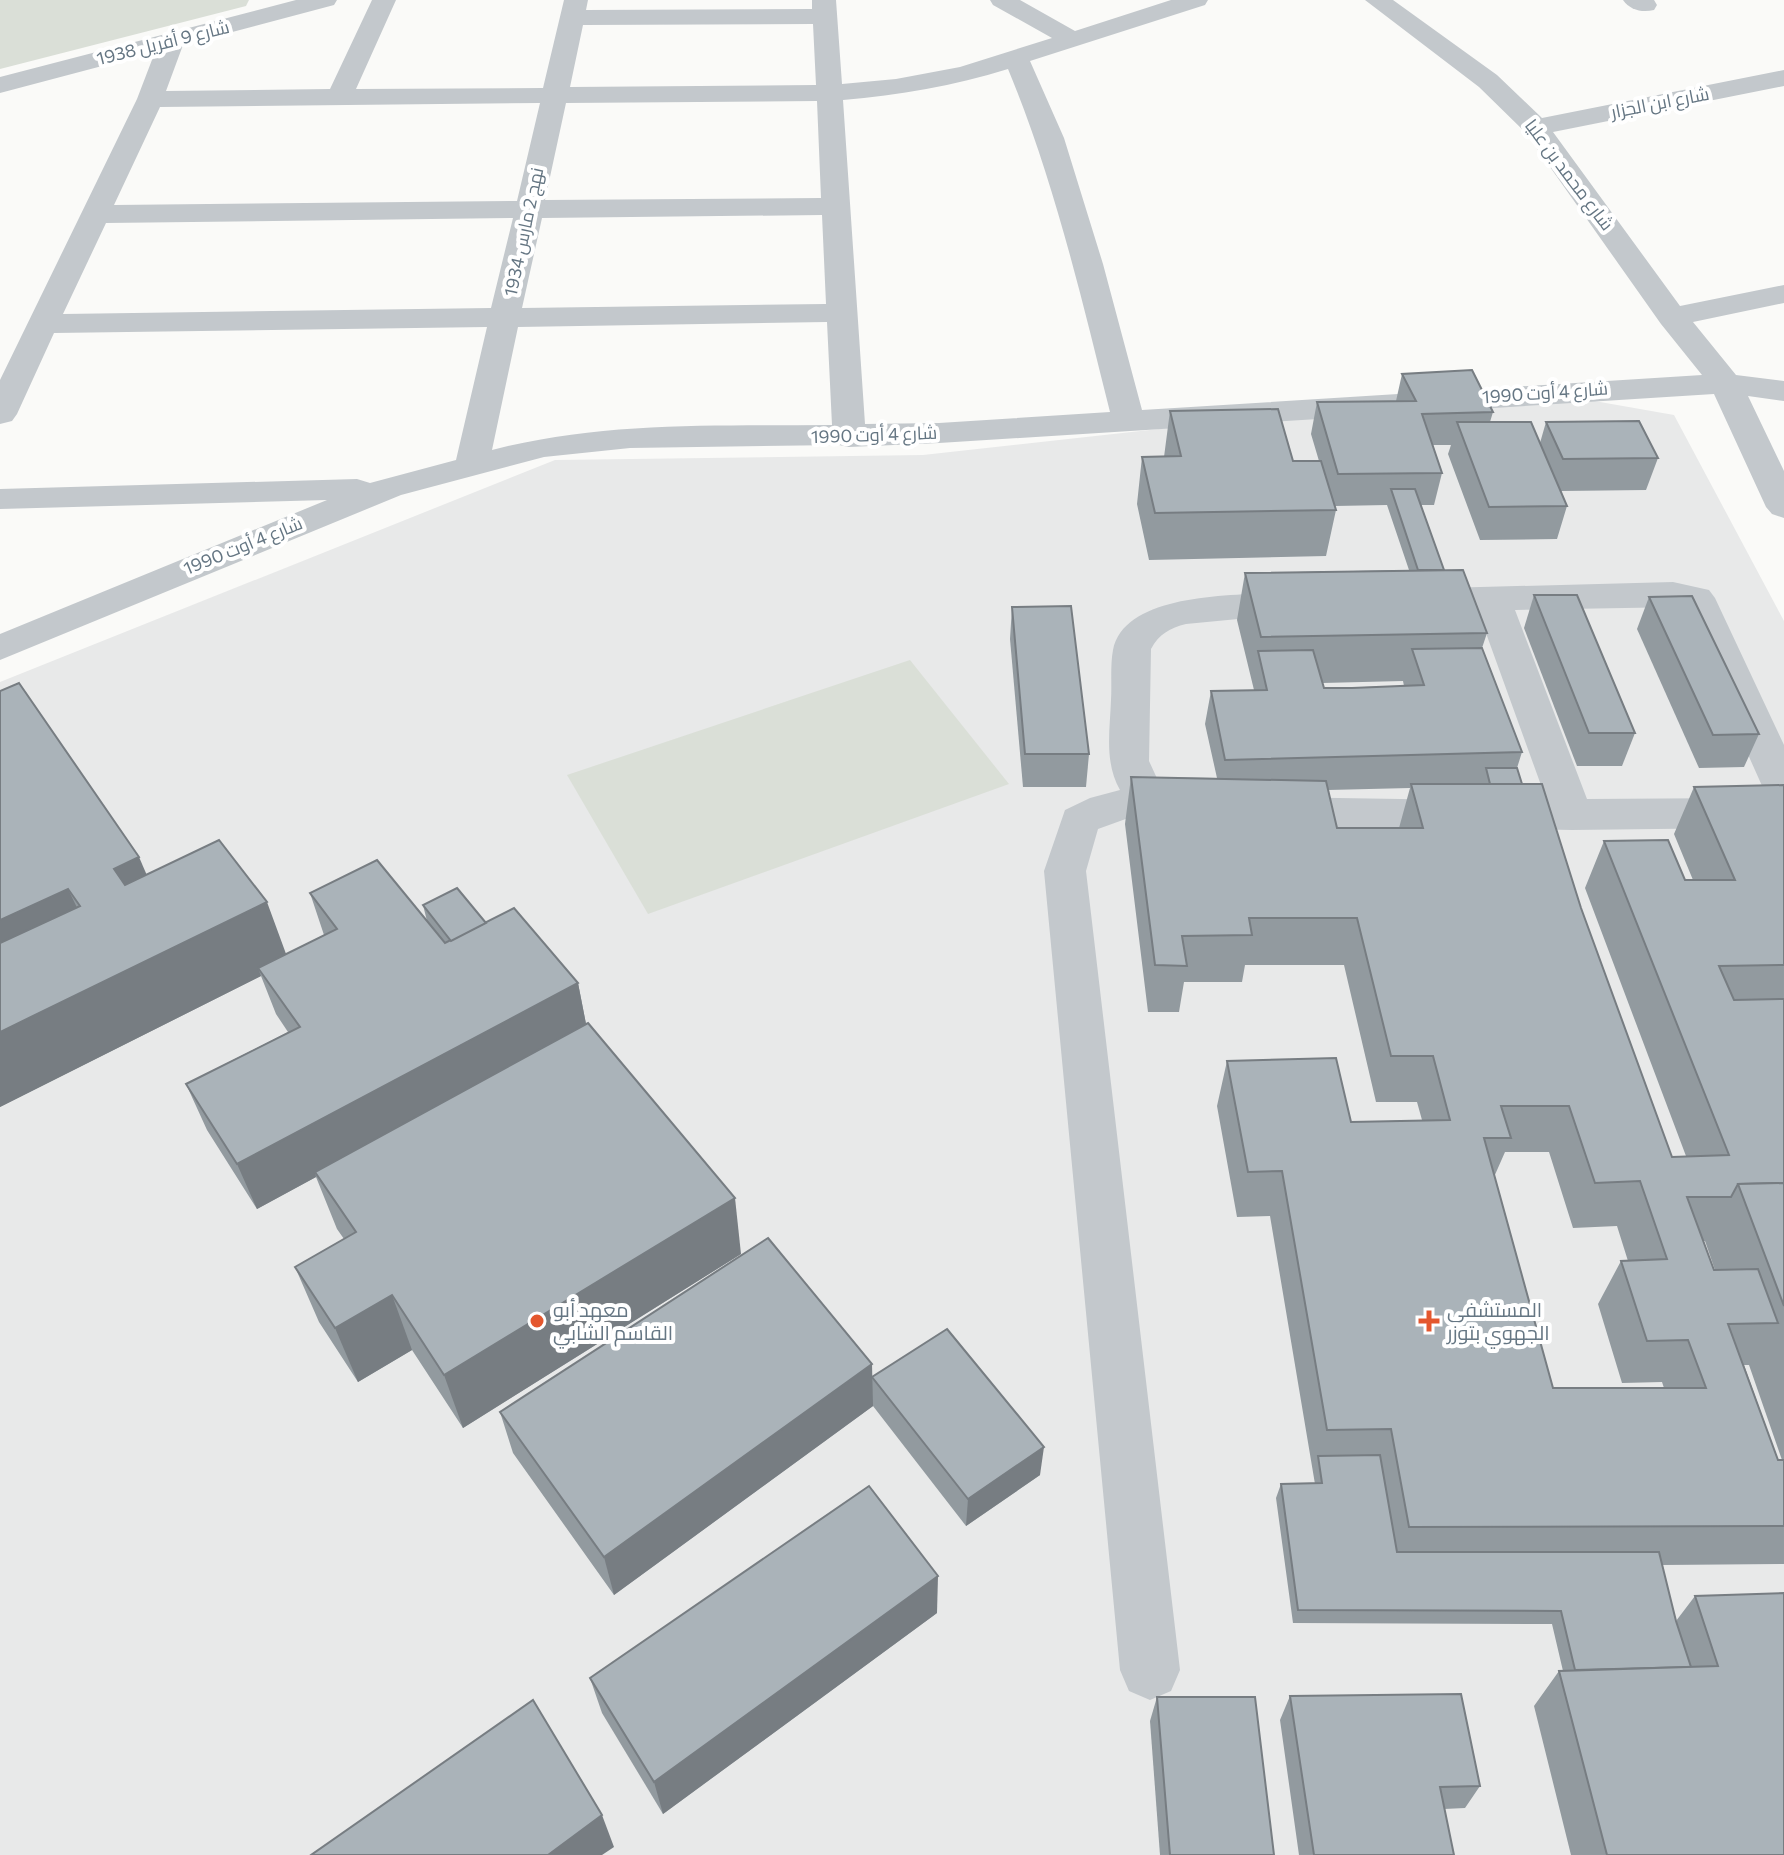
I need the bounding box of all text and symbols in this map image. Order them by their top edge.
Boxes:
street label: شارع 9 أفريل 1938 [94,15,232,71]
street label: شارع ابن الجزار [1608,82,1711,124]
street label: شارع محمد بن عليا [1519,114,1619,236]
street label: نهج 2 مارس 1934 [499,165,549,299]
street label: شارع 4 أوت 1990 [1481,377,1609,409]
street label: شارع 4 أوت 1990 [811,421,937,449]
street label: شارع 4 أوت 1990 [180,511,306,581]
place label: معهد أبو القاسم الشابي [553,1297,673,1349]
place label: المستشفى الجهوي بتوزر [1446,1297,1550,1349]
marker: المستشفى الجهوي بتوزر [1418,1310,1440,1332]
marker: معهد أبو القاسم الشابي [528,1312,546,1330]

